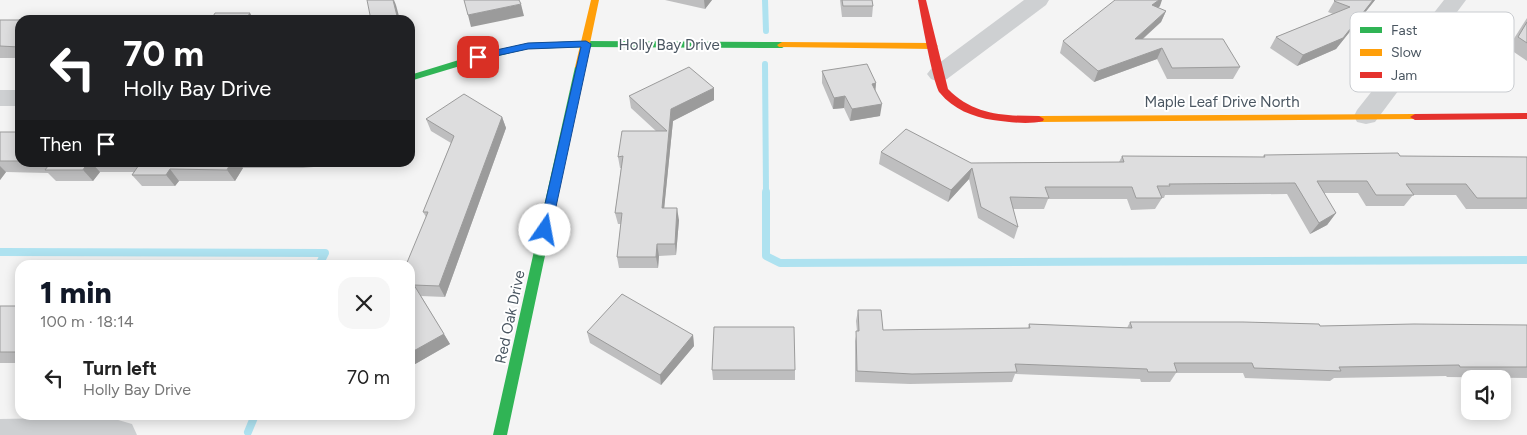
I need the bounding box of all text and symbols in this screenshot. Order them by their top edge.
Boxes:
legend [1350,12,1514,92]
text: Fast [1391,22,1417,39]
text: 70 m [123,33,204,75]
icon: left [40,35,105,100]
pin [457,36,499,78]
street label: Holly Bay Drive [618,36,720,54]
icon: arrive [464,43,492,71]
text: Slow [1391,44,1422,61]
text: Jam [1391,67,1417,84]
text: Holly Bay Drive [123,75,271,102]
street label: Maple Leaf Drive North [1144,93,1300,111]
icon: arrive [92,130,120,158]
text: Then [40,133,82,156]
position arrow [518,203,570,255]
street label: Red Oak Drive [491,269,529,365]
text: 1 min [40,274,112,311]
button: close [338,277,390,329]
text: 100 m · 18:14 [40,312,134,331]
text: Turn left [83,357,157,380]
icon: left [40,364,68,392]
text: 70 m [347,366,390,389]
map controls [1461,370,1511,420]
button: sound [1461,370,1511,420]
text: Holly Bay Drive [83,380,191,399]

